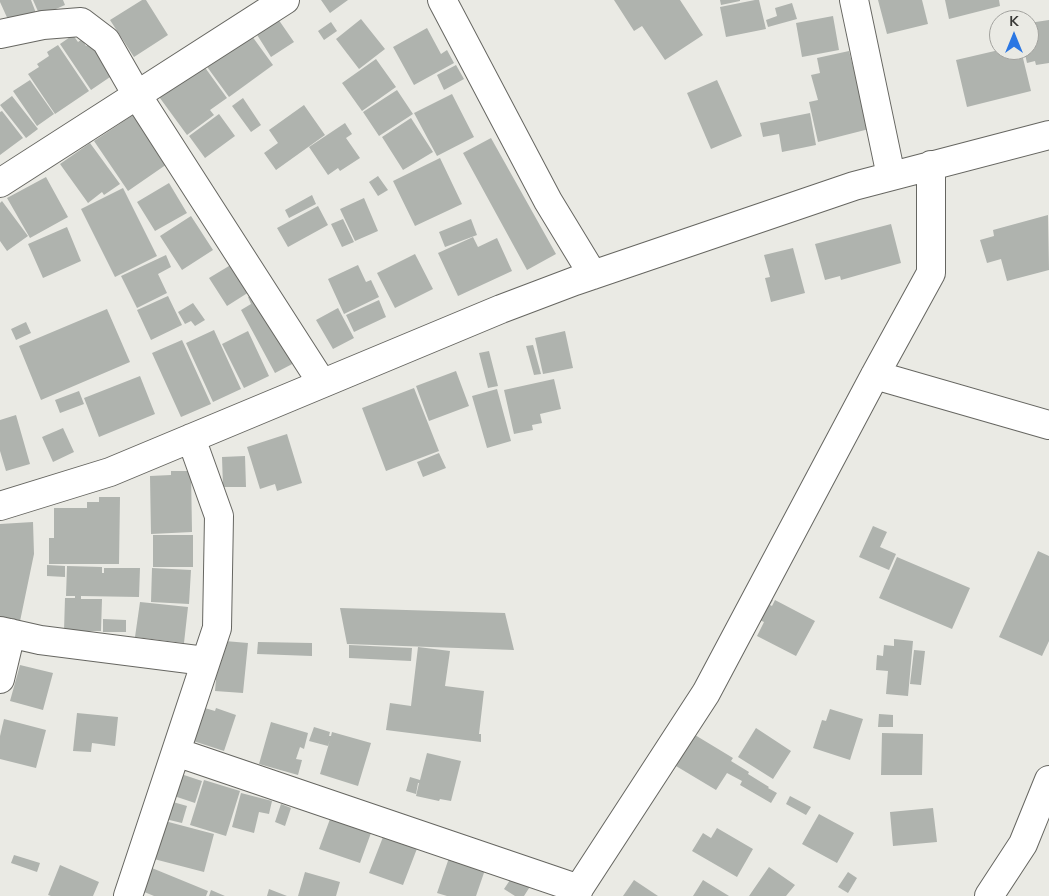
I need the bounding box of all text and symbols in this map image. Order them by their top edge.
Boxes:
north arrow [989,10,1039,60]
text: K [1009,12,1019,30]

